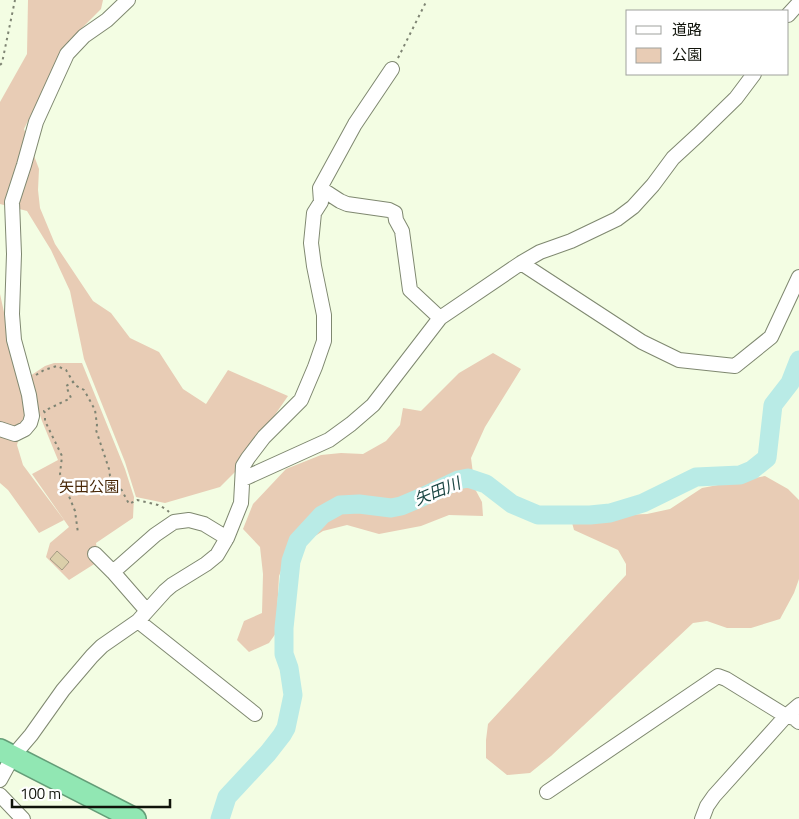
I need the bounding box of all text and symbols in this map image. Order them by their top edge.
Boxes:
legend [626,10,789,75]
text: 道路 [672,18,702,41]
text: 公園 [672,43,702,66]
water label: 矢田川 [410,470,466,511]
park label: 矢田公園 [59,475,119,498]
scale bar [12,776,170,808]
text: 100 m [20,782,61,805]

